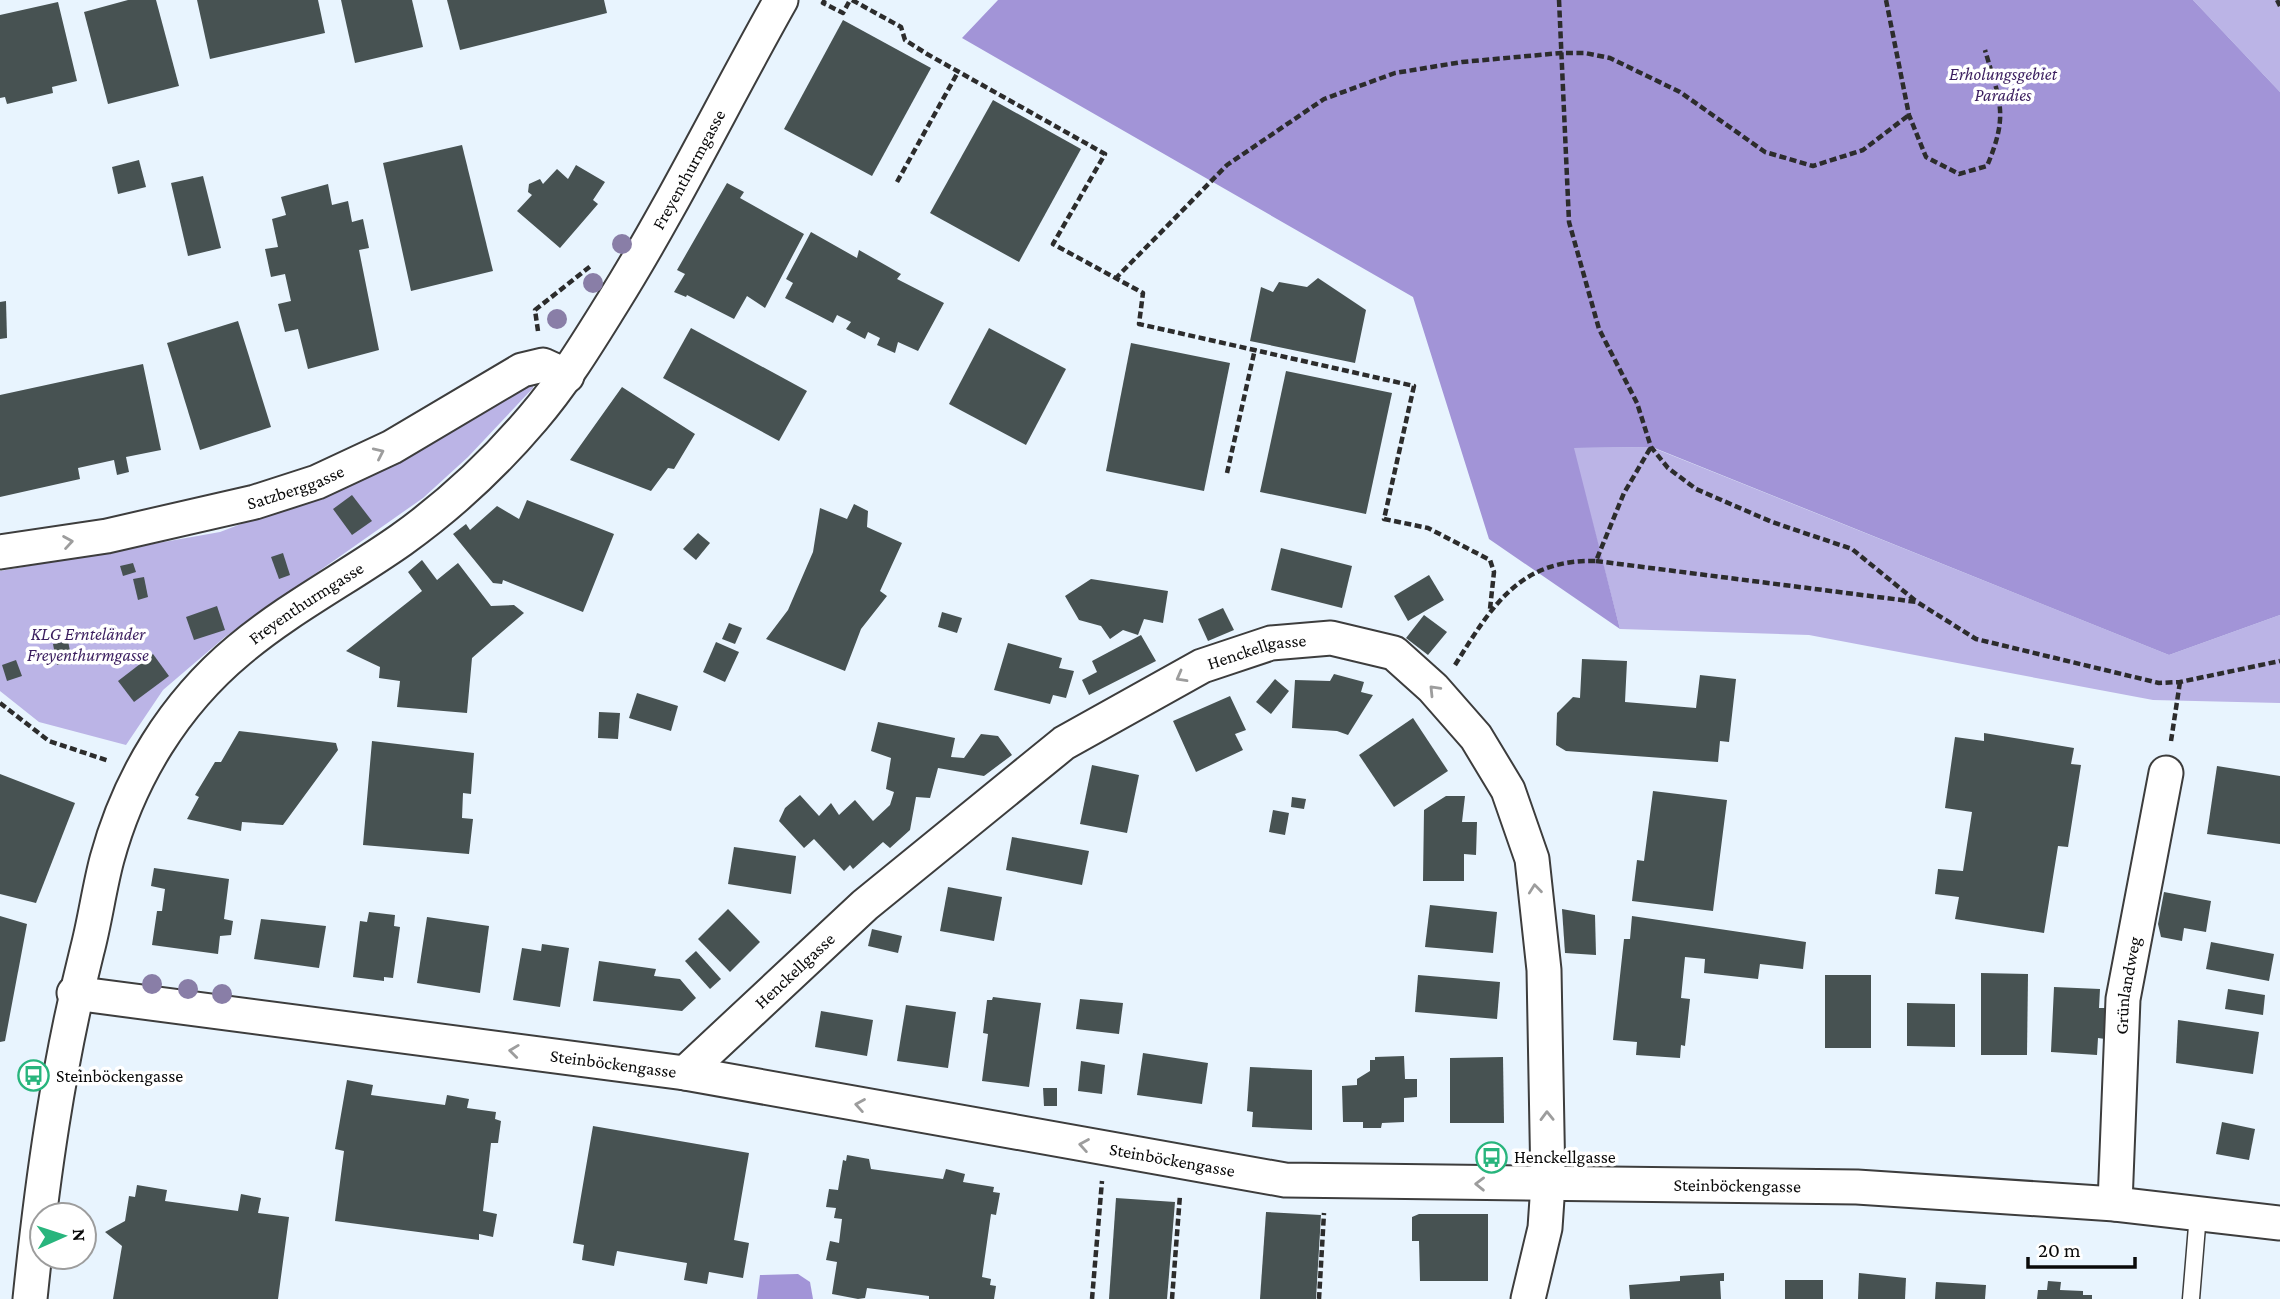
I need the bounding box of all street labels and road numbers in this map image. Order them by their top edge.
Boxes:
street label: Freyenthurmgasse [648,106,729,233]
street label: Satzberggasse [245,461,347,513]
street label: Freyenthurmgasse [245,558,367,648]
street label: Henckellgasse [1205,630,1307,673]
street label: Henckellgasse [751,929,839,1013]
street label: Grünlandweg [2112,935,2145,1035]
street label: Steinböckengasse [549,1045,678,1082]
street label: Steinböckengasse [1108,1139,1237,1181]
street label: Steinböckengasse [1674,1175,1801,1196]

